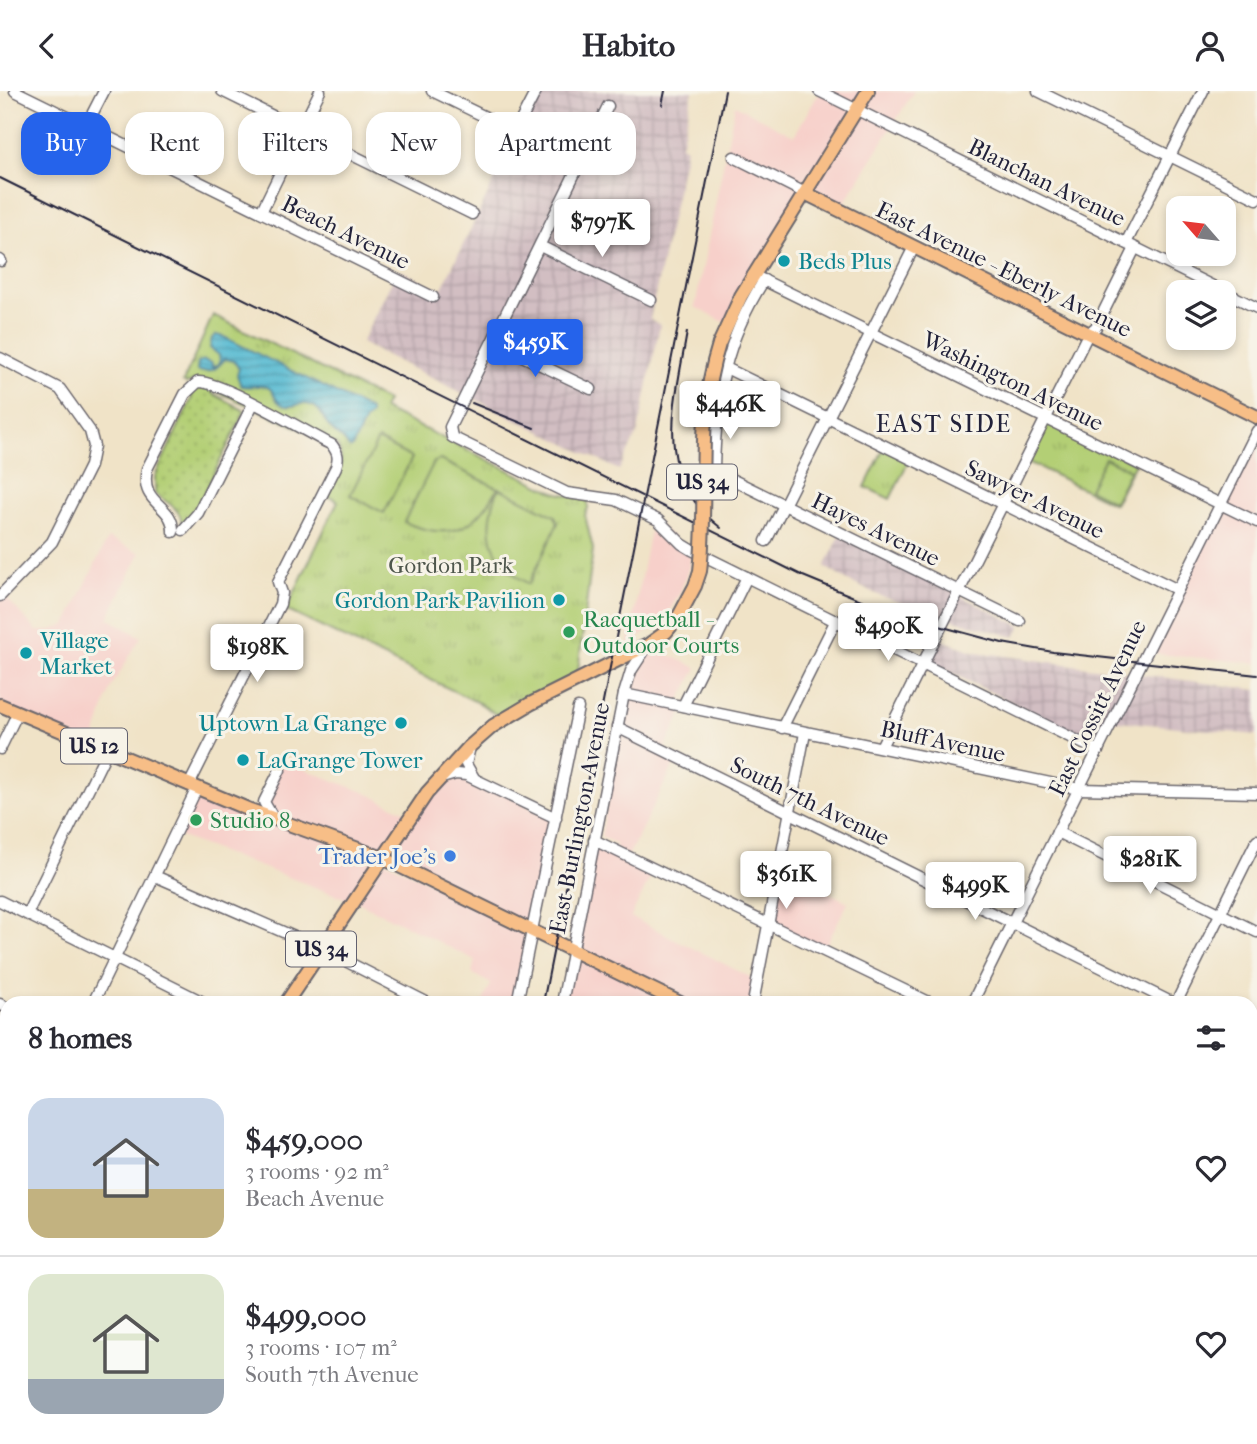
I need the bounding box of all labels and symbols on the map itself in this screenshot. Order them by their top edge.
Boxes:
street label: Blanchan Avenue [964,133,1130,232]
street label: Beach Avenue [277,190,414,275]
street label: East Avenue - Eberly Avenue [872,196,1136,343]
north arrow [1166,196,1236,266]
pin: $797K [553,199,651,259]
place label: Beds Plus [798,248,892,275]
marker: Beds Plus [776,253,792,269]
pin: $459K [486,320,584,379]
street label: Washington Avenue [917,325,1108,437]
pin: $446K [681,381,779,441]
district label: EAST SIDE [876,410,1012,438]
street label: Sawyer Avenue [961,454,1109,545]
road number: US 34 [667,465,737,499]
street label: Hayes Avenue [807,487,944,572]
park label: Gordon Park [388,552,515,579]
place label: Gordon Park Pavilion [335,587,546,614]
marker: Gordon Park Pavilion [551,592,567,608]
pin: $490K [839,603,937,663]
place label: Racquetball - Outdoor Courts [583,606,739,659]
street label: East Cossitt Avenue [1043,616,1152,801]
marker: Racquetball - Outdoor Courts [561,624,577,640]
pin: $198K [208,625,306,684]
place label: Village Market [39,627,112,680]
marker: Village Market [18,645,34,661]
street label: East Burlington Avenue [544,700,615,936]
place label: Uptown La Grange [199,710,387,737]
marker: Uptown La Grange [393,715,409,731]
street label: Bluff Avenue [878,715,1008,768]
road number: US 12 [61,729,127,763]
place label: LaGrange Tower [257,747,423,774]
street label: South 7th Avenue [726,751,894,852]
marker: LaGrange Tower [235,752,251,768]
place label: Studio 8 [210,807,290,834]
marker: Studio 8 [188,812,204,828]
pin: $281K [1101,837,1199,896]
place label: Trader Joe's [319,843,436,870]
marker: Trader Joe's [442,848,458,864]
pin: $361K [737,851,835,911]
pin: $499K [926,863,1024,922]
road number: US 34 [286,931,356,967]

